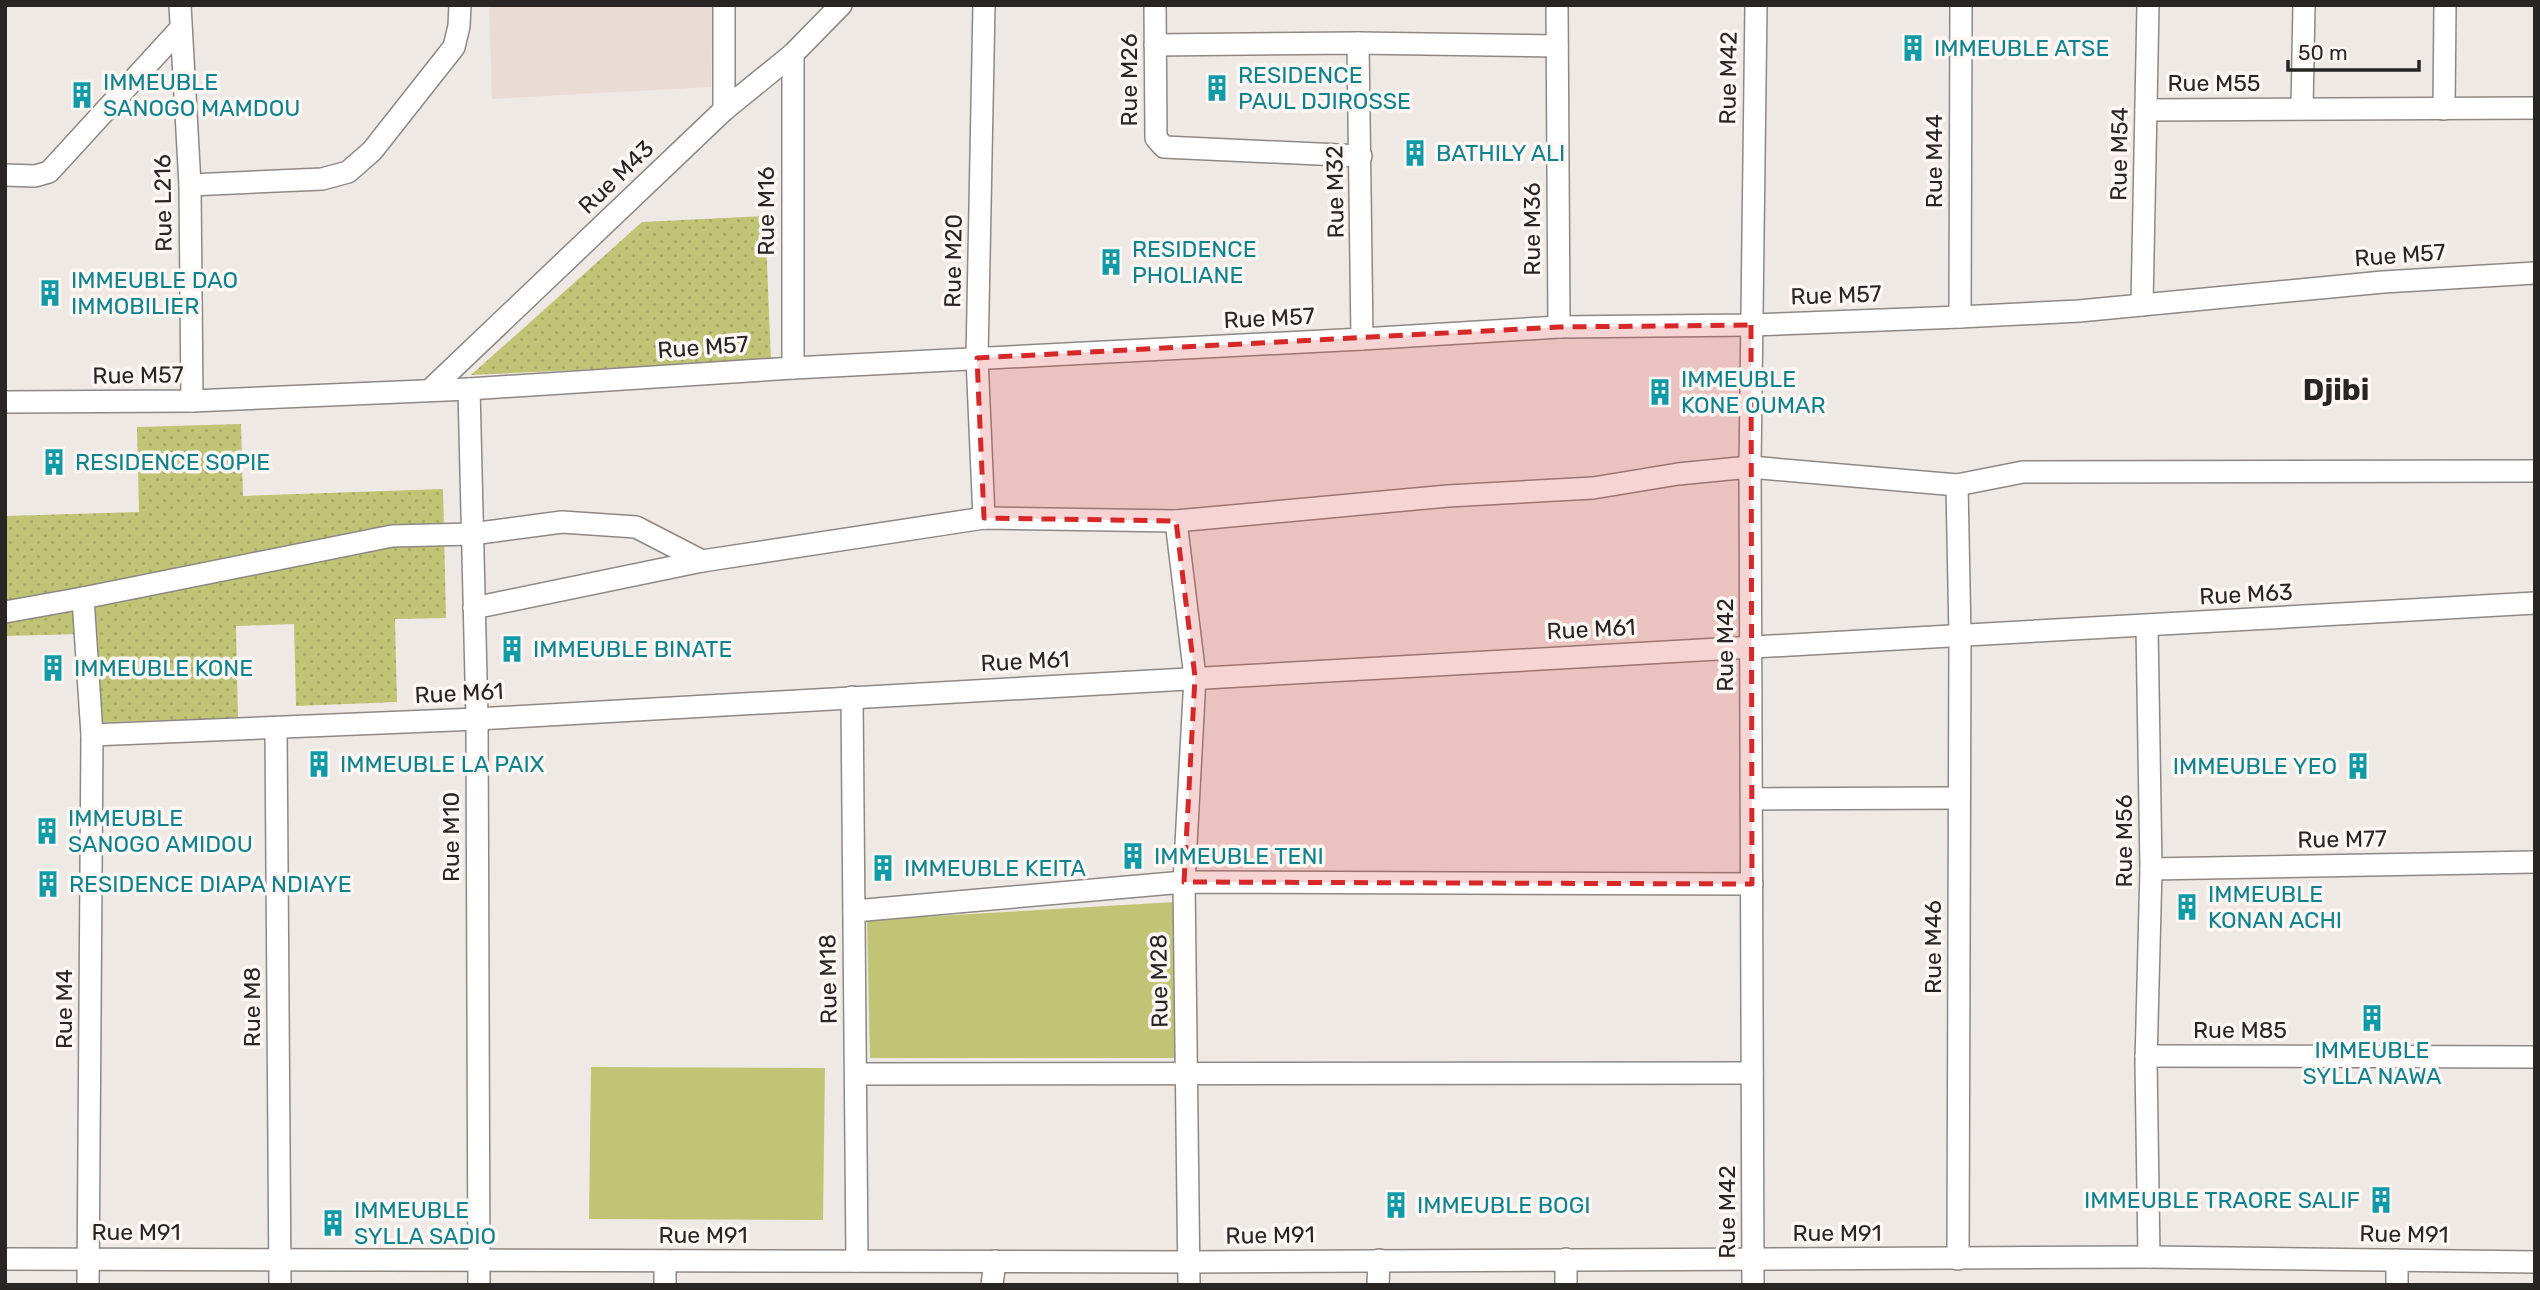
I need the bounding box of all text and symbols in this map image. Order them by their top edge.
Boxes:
scale bar [2288,28,2419,72]
street label: Rue M42 [1713,31,1743,125]
street label: Rue M26 [1115,33,1143,127]
building icon: IMMEUBLE ATSE [1898,33,1928,63]
place label: IMMEUBLE ATSE [1934,34,2109,62]
text: 50 m [2298,40,2348,65]
place label: RESIDENCE PAUL DJIROSSE [1238,61,1411,115]
place label: IMMEUBLE SANOGO MAMDOU [103,68,300,122]
street label: Rue M55 [2167,69,2261,97]
building icon: RESIDENCE PAUL DJIROSSE [1202,73,1232,103]
building icon: IMMEUBLE SANOGO MAMDOU [67,80,97,110]
street label: Rue M54 [2104,107,2134,201]
street label: Rue M44 [1920,114,1948,208]
street label: Rue M43 [573,134,659,220]
building icon: BATHILY ALI [1400,138,1430,168]
place label: BATHILY ALI [1436,139,1565,167]
street label: Rue M32 [1320,145,1350,239]
street label: Rue L216 [148,154,178,252]
street label: Rue M16 [752,166,780,256]
street label: Rue M36 [1518,182,1546,276]
street label: Rue M20 [938,214,968,308]
place label: RESIDENCE PHOLIANE [1132,235,1257,289]
street label: Rue M57 [2354,238,2447,272]
building icon: RESIDENCE PHOLIANE [1096,247,1126,277]
place label: IMMEUBLE DAO IMMOBILIER [71,266,238,320]
building icon: IMMEUBLE DAO IMMOBILIER [35,278,65,308]
street label: Rue M57 [1790,279,1882,311]
street label: Rue M57 [1223,302,1315,334]
street label: Rue M57 [657,330,750,364]
street label: Rue M57 [92,360,184,390]
place label: IMMEUBLE KONE OUMAR [1681,365,1826,419]
district label: Djibi [2303,372,2369,408]
building icon: IMMEUBLE KONE OUMAR [1645,377,1675,407]
building icon: RESIDENCE SOPIE [39,447,69,477]
place label: RESIDENCE SOPIE [75,448,270,476]
street label: Rue M63 [2199,578,2293,610]
street label: Rue M42 [1711,598,1739,692]
street label: Rue M61 [1546,613,1636,645]
building icon: IMMEUBLE BINATE [497,634,527,664]
place label: IMMEUBLE BINATE [533,635,732,663]
street label: Rue M61 [980,645,1070,677]
building icon: IMMEUBLE KONE [38,653,68,683]
place label: IMMEUBLE KONE [74,654,253,682]
street label: Rue M61 [414,677,504,709]
building icon: IMMEUBLE LA PAIX [304,749,334,779]
place label: IMMEUBLE LA PAIX [340,750,545,778]
building icon: IMMEUBLE YEO [2343,751,2373,781]
place label: IMMEUBLE YEO [2173,752,2337,780]
street label: Rue M10 [437,792,465,882]
street label: Rue M56 [2110,794,2138,888]
place label: IMMEUBLE SANOGO AMIDOU [68,804,253,858]
building icon: IMMEUBLE SANOGO AMIDOU [32,816,62,846]
street label: Rue M77 [2297,824,2387,854]
building icon: IMMEUBLE TENI [1118,841,1148,871]
place label: IMMEUBLE TENI [1154,842,1324,870]
building icon: IMMEUBLE KEITA [868,853,898,883]
place label: IMMEUBLE KEITA [904,854,1086,882]
building icon: RESIDENCE DIAPA NDIAYE [33,869,63,899]
place label: RESIDENCE DIAPA NDIAYE [69,870,352,898]
place label: IMMEUBLE KONAN ACHI [2208,880,2342,934]
building icon: IMMEUBLE KONAN ACHI [2172,892,2202,922]
street label: Rue M46 [1919,900,1947,994]
street label: Rue M18 [813,934,843,1024]
street label: Rue M28 [1144,934,1174,1028]
street label: Rue M8 [238,967,266,1047]
street label: Rue M4 [50,969,78,1049]
building icon: IMMEUBLE SYLLA NAWA [2357,1003,2387,1033]
street label: Rue M85 [2193,1016,2287,1044]
place label: IMMEUBLE SYLLA NAWA [2303,1036,2441,1090]
street label: Rue M42 [1713,1165,1741,1259]
building icon: IMMEUBLE TRAORE SALIF [2366,1185,2396,1215]
place label: IMMEUBLE TRAORE SALIF [2084,1186,2360,1214]
building icon: IMMEUBLE BOGI [1381,1190,1411,1220]
place label: IMMEUBLE BOGI [1417,1191,1591,1219]
place label: IMMEUBLE SYLLA SADIO [354,1196,496,1250]
building icon: IMMEUBLE SYLLA SADIO [318,1208,348,1238]
street label: Rue M91 [91,1218,181,1246]
street label: Rue M91 [1792,1219,1882,1247]
street label: Rue M91 [2359,1219,2449,1249]
street label: Rue M91 [1225,1220,1315,1250]
street label: Rue M91 [658,1221,748,1249]

